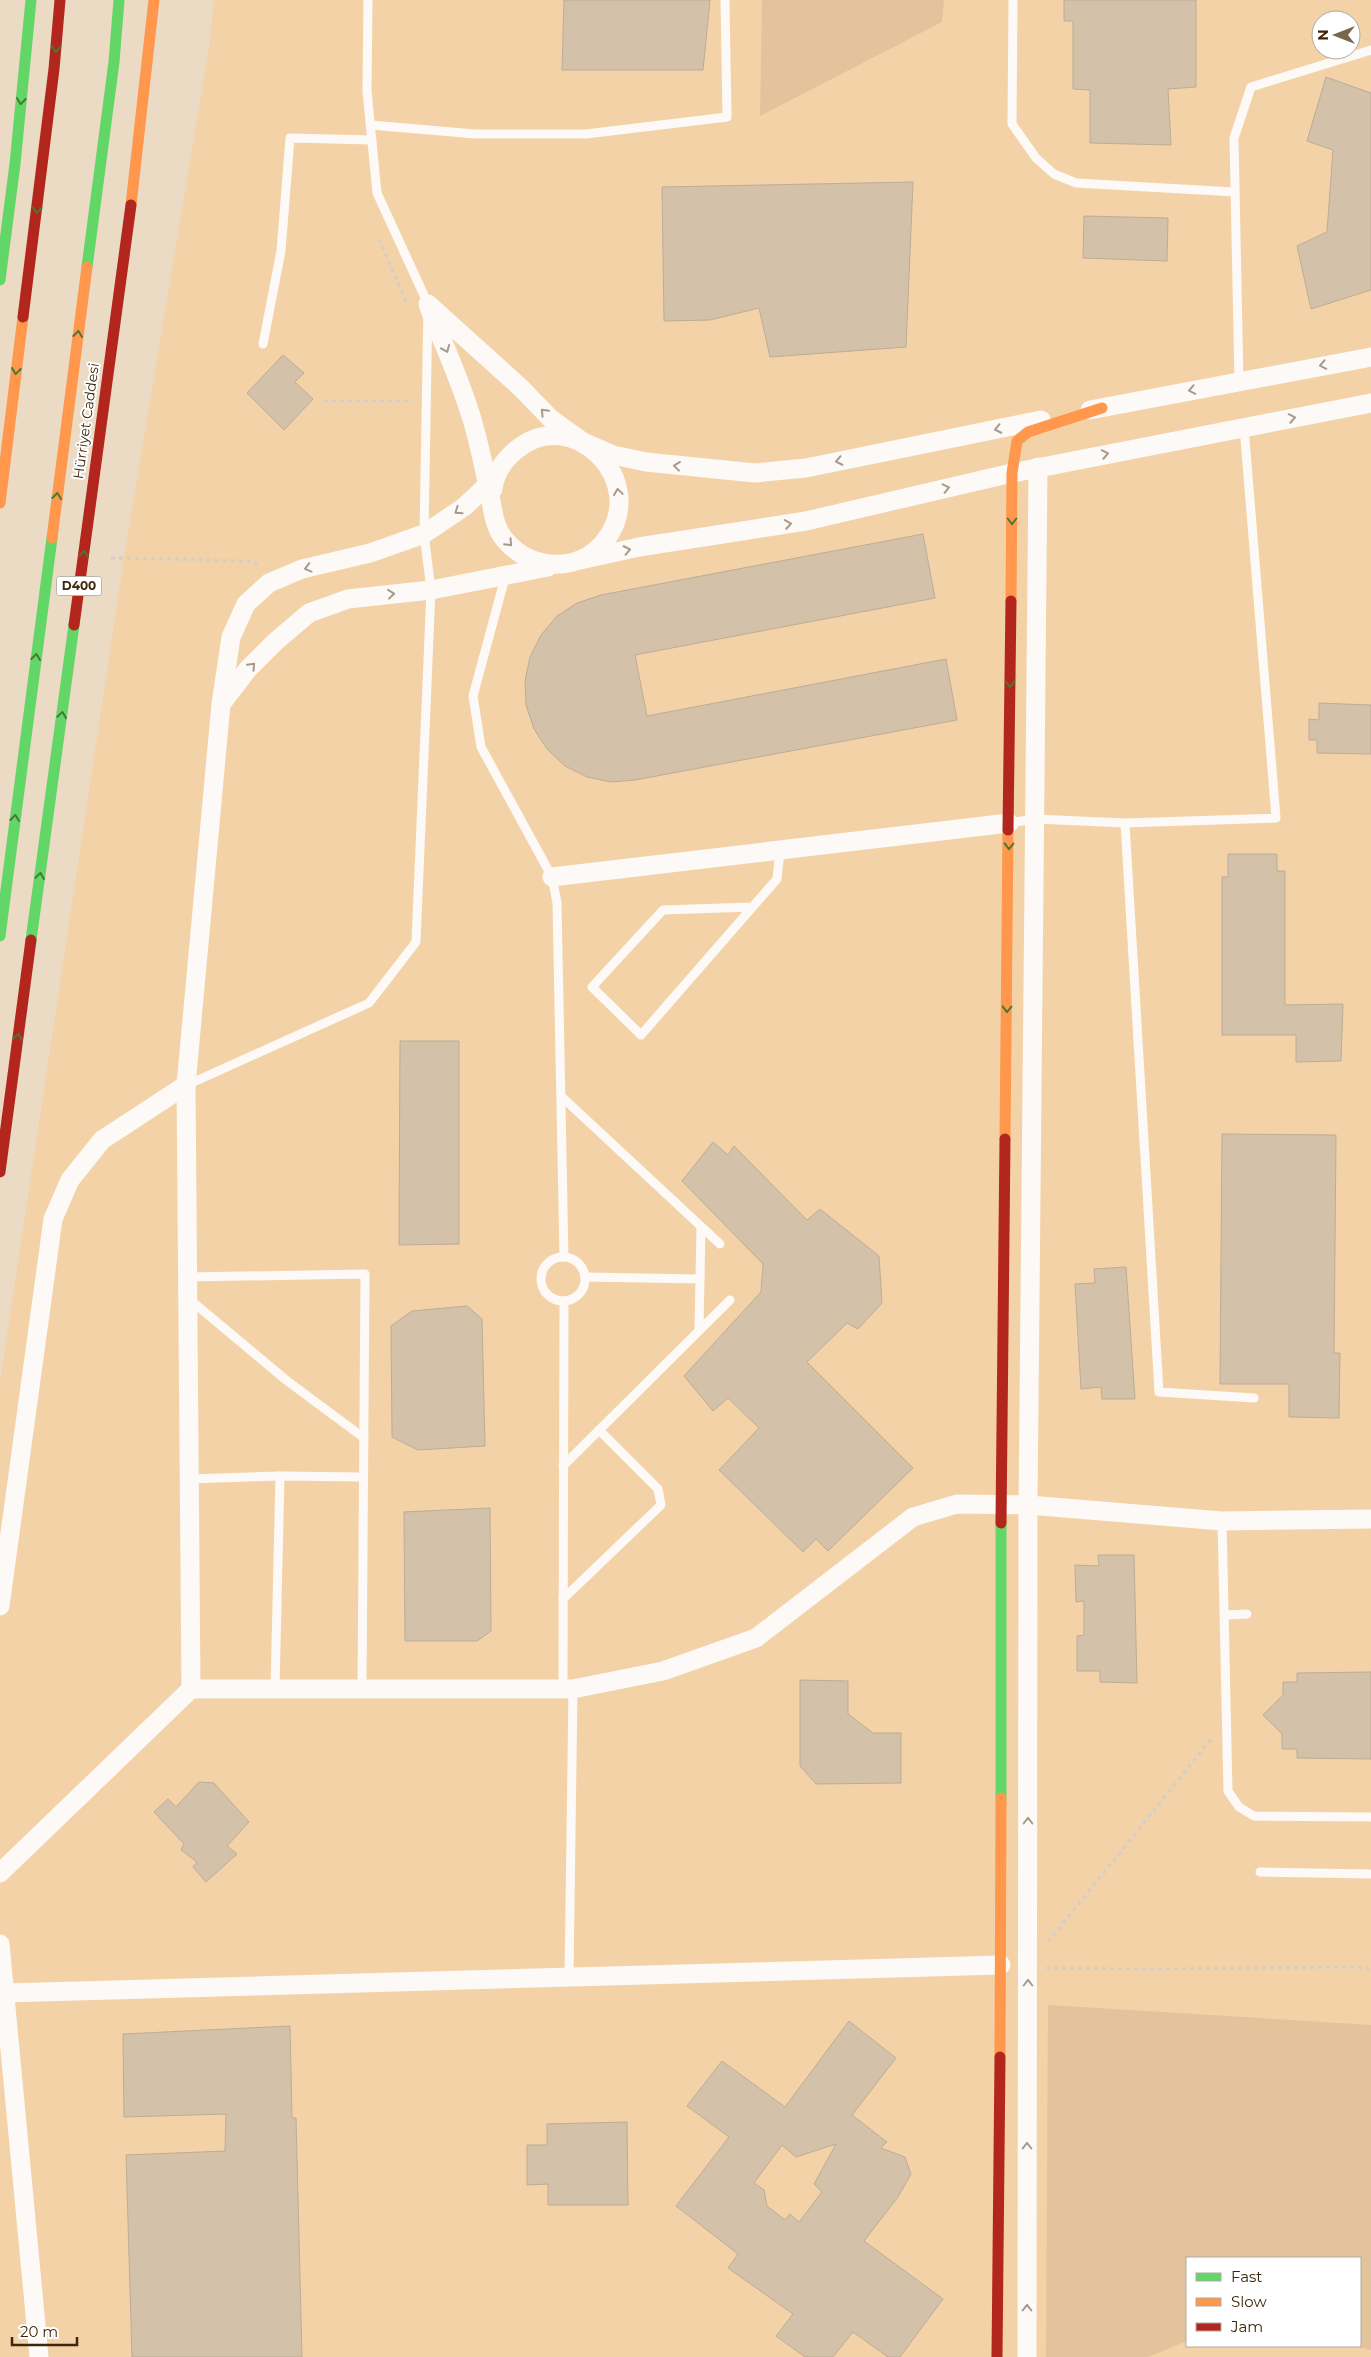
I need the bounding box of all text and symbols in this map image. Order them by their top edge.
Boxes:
north arrow [1311,10,1361,60]
text: N [1314,29,1332,41]
one-way arrow [51,45,62,53]
one-way arrow [16,97,27,105]
one-way arrow [32,206,42,214]
one-way arrow [72,330,83,338]
one-way arrow [439,344,450,353]
one-way arrow [1319,360,1327,370]
street label: Hürriyet Caddesi [69,362,103,480]
one-way arrow [12,367,22,375]
one-way arrow [1187,385,1196,395]
one-way arrow [541,409,550,418]
one-way arrow [1287,413,1296,424]
one-way arrow [993,423,1002,434]
one-way arrow [1101,450,1109,460]
one-way arrow [834,456,843,466]
one-way arrow [673,461,681,472]
one-way arrow [942,483,951,494]
one-way arrow [613,488,624,496]
one-way arrow [51,491,62,499]
one-way arrow [455,505,464,514]
one-way arrow [1007,518,1017,526]
one-way arrow [784,519,792,530]
one-way arrow [503,538,512,547]
one-way arrow [623,545,632,556]
one-way arrow [78,550,88,558]
one-way arrow [304,562,313,572]
road number: D400 [56,576,102,596]
one-way arrow [387,589,395,600]
one-way arrow [30,652,41,660]
one-way arrow [246,662,255,671]
one-way arrow [1005,680,1015,688]
one-way arrow [56,711,67,719]
one-way arrow [9,813,20,821]
one-way arrow [1004,843,1014,851]
one-way arrow [34,872,45,880]
one-way arrow [1002,1006,1012,1013]
one-way arrow [12,1033,23,1041]
one-way arrow [1023,1817,1033,1824]
one-way arrow [1023,1979,1033,1987]
one-way arrow [1022,2142,1032,2150]
legend [1186,2257,1361,2347]
text: Fast [1231,2267,1262,2286]
text: Slow [1231,2292,1267,2311]
one-way arrow [1022,2304,1032,2312]
scale bar [12,2314,78,2346]
text: Jam [1230,2317,1263,2336]
text: 20 m [20,2322,58,2341]

